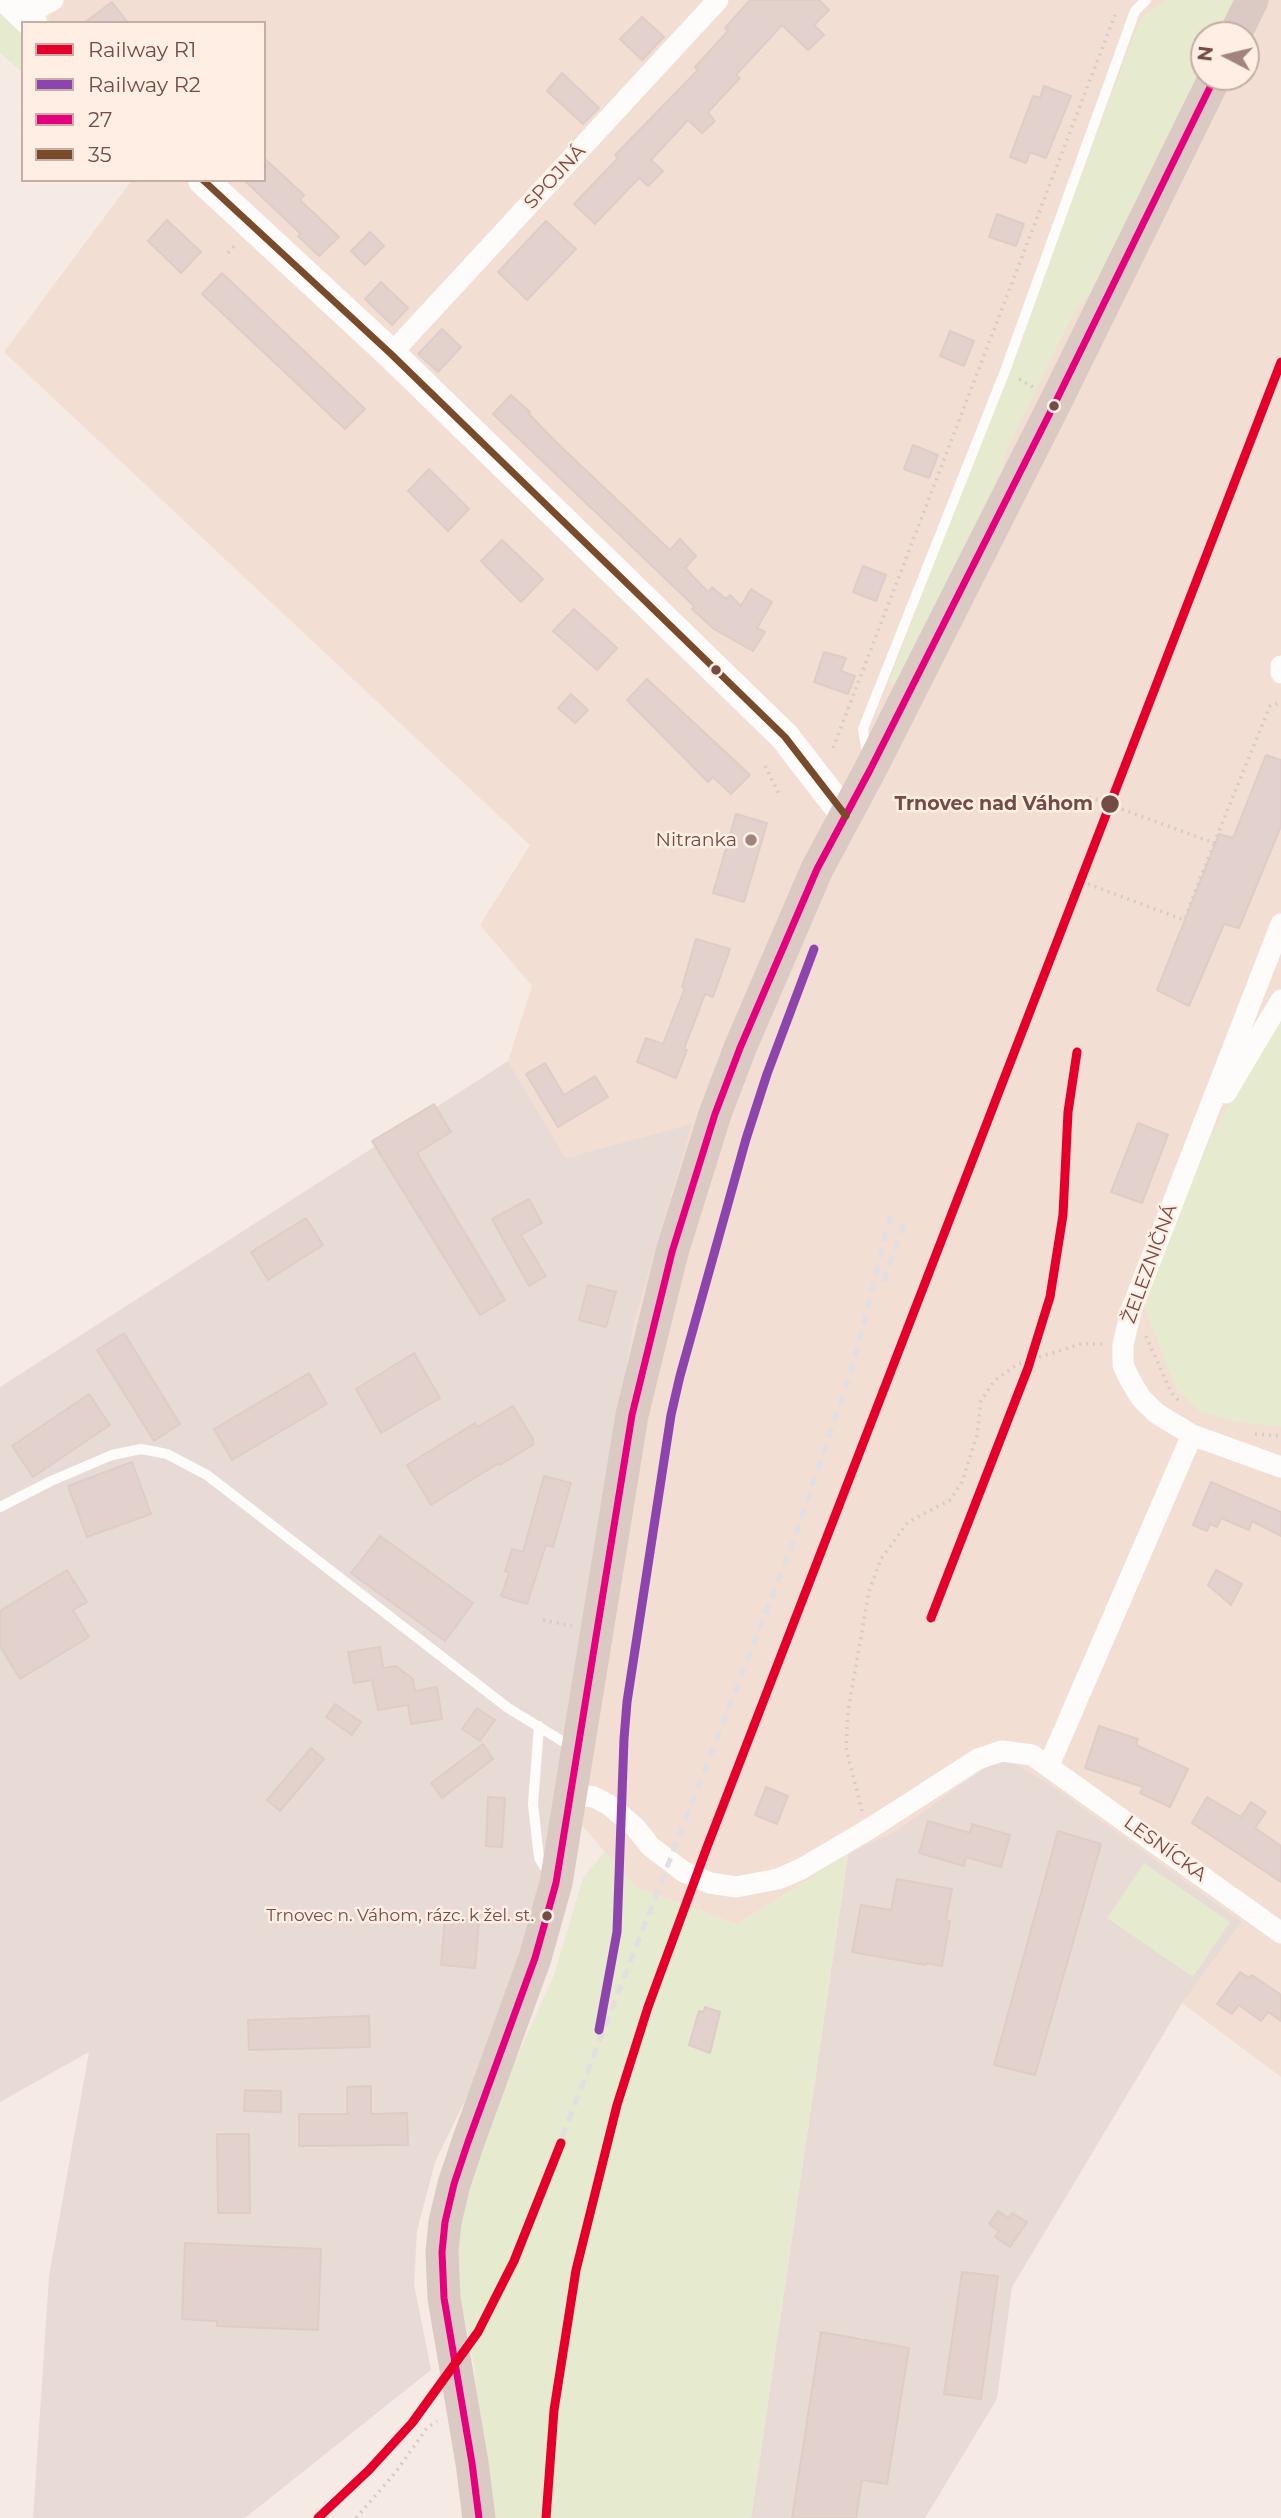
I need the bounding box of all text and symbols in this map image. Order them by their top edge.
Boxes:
legend [21,21,266,182]
north arrow [1190,21,1260,91]
text: Railway R1 [88,37,196,62]
text: N [1193,45,1218,63]
text: Railway R2 [88,72,201,97]
text: 27 [88,107,112,132]
street label: SPOJNÁ [520,140,590,214]
text: 35 [88,142,112,167]
unlabelled marker [1047,399,1061,413]
unlabelled marker [709,663,723,677]
place label: Trnovec nad Váhom [894,793,1093,815]
marker: Trnovec nad Váhom [1099,793,1121,815]
place label: Nitranka [656,829,737,851]
marker: Nitranka [743,832,759,848]
street label: ŽELEZNIČNÁ [1118,1201,1182,1327]
street label: LESNÍCKA [1119,1811,1211,1887]
place label: Trnovec n. Váhom, rázc. k žel. st. [266,1906,534,1926]
marker: Trnovec n. Váhom, rázc. k žel. st. [540,1909,554,1923]

